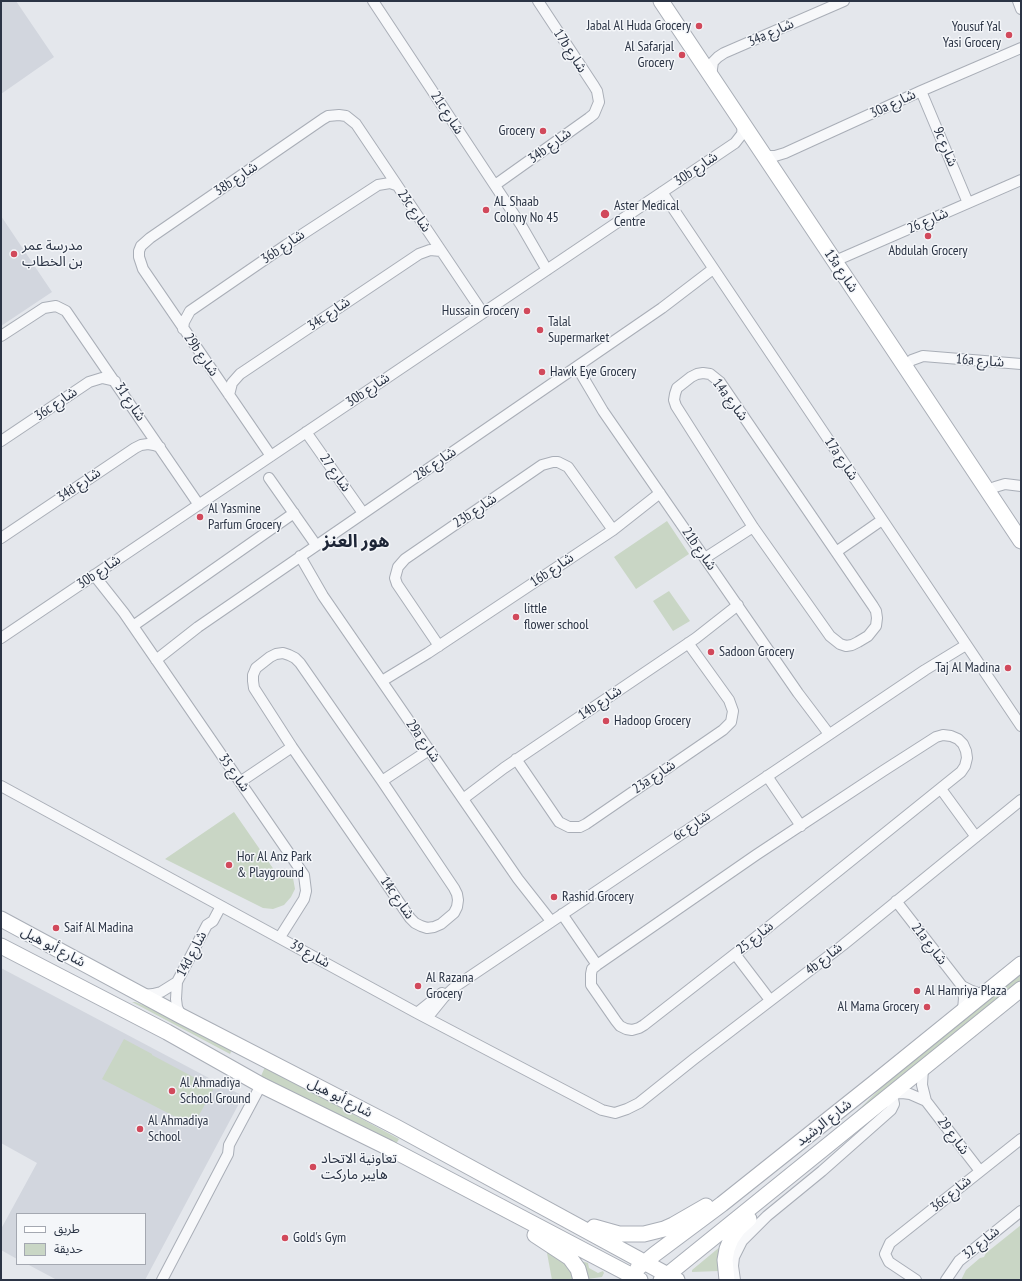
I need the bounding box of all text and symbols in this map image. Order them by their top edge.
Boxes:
street label: 34a شارع [745,15,797,51]
place label: Jabal Al Huda Grocery [587,18,691,34]
place label: Yousuf Yal Yasi Grocery [943,19,1001,52]
marker: Jabal Al Huda Grocery [694,21,704,31]
street label: 17b شارع [550,26,590,76]
marker: Yousuf Yal Yasi Grocery [1004,30,1014,40]
place label: Al Safarjal Grocery [625,39,674,72]
marker: Al Safarjal Grocery [677,50,687,60]
street label: 30a شارع [867,86,919,122]
street label: 21c شارع [427,88,467,138]
place label: Grocery [499,123,535,139]
street label: 34b شارع [525,125,575,167]
street label: 9c شارع [929,125,961,169]
marker: Grocery [538,126,548,136]
street label: 30b شارع [671,148,721,190]
street label: 38b شارع [211,158,261,200]
street label: 23c شارع [394,186,434,236]
place label: AL Shaab Colony No 45 [494,194,559,226]
place label: Aster Medical Centre [614,198,679,230]
marker: AL Shaab Colony No 45 [481,205,491,215]
street label: شارع 26 [905,205,951,237]
marker: Aster Medical Centre [599,208,611,220]
street label: 36b شارع [258,226,308,268]
marker: Abdulah Grocery [923,231,933,241]
place label: مدرسة عمر بن الخطاب [22,238,83,270]
place label: Abdulah Grocery [888,243,968,259]
street label: 13a شارع [820,246,862,296]
marker: مدرسة عمر بن الخطاب [9,249,19,259]
street label: 34c شارع [304,294,354,334]
place label: Hussain Grocery [442,303,519,319]
marker: Hussain Grocery [522,306,532,316]
place label: Talal Supermarket [548,314,609,346]
marker: Talal Supermarket [535,325,545,335]
street label: 29b شارع [180,330,222,380]
street label: 16a شارع [955,351,1005,371]
place label: Hawk Eye Grocery [550,364,636,380]
marker: Hawk Eye Grocery [537,367,547,377]
street label: 30b شارع [343,369,393,411]
street label: 14a شارع [709,376,751,424]
street label: شارع 31 [111,380,149,424]
street label: 36c شارع [31,384,81,424]
street label: 17a شارع [821,434,861,484]
street label: 28c شارع [410,444,460,484]
street label: شارع 27 [316,451,354,495]
street label: 34d شارع [54,464,104,506]
street label: 23b شارع [450,490,500,532]
place label: Al Yasmine Parfum Grocery [208,501,282,534]
marker: Al Yasmine Parfum Grocery [195,512,205,522]
street label: 21b شارع [678,524,720,574]
district label: هور العنز [322,531,390,553]
street label: 16b شارع [527,549,577,591]
street label: 30b شارع [74,551,124,593]
place label: little flower school [524,601,588,634]
marker: little flower school [511,612,521,622]
place label: Sadoon Grocery [719,644,794,660]
marker: Sadoon Grocery [706,647,716,657]
place label: Taj Al Madina [935,660,1000,676]
marker: Taj Al Madina [1003,663,1013,673]
street label: 14b شارع [575,682,625,724]
place label: Hadoop Grocery [614,713,691,729]
street label: 29a شارع [402,716,444,766]
marker: Hadoop Grocery [601,716,611,726]
street label: شارع 35 [215,751,253,795]
street label: 23a شارع [629,756,679,798]
street label: 6c شارع [670,807,714,845]
place label: Hor Al Anz Park & Playground [237,849,312,882]
marker: Hor Al Anz Park & Playground [224,860,234,870]
street label: 14c شارع [376,874,418,922]
place label: Rashid Grocery [562,889,634,905]
marker: Rashid Grocery [549,892,559,902]
street label: شارع 25 [733,918,777,958]
place label: Saif Al Madina [64,920,133,936]
street label: 21a شارع [907,920,951,968]
street label: شارع أبو هيل [18,923,88,971]
marker: Saif Al Madina [51,923,61,933]
street label: 14d شارع [173,928,211,980]
street label: شارع 39 [287,936,333,972]
street label: 4b شارع [802,939,846,979]
place label: Al Razana Grocery [426,970,474,1002]
marker: Al Razana Grocery [413,981,423,991]
place label: Al Hamriya Plaza [925,983,1007,999]
marker: Al Hamriya Plaza [912,986,922,996]
place label: Al Mama Grocery [838,999,919,1015]
marker: Al Mama Grocery [922,1002,932,1012]
place label: Al Ahmadiya School Ground [180,1075,251,1108]
street label: شارع أبو هيل [305,1075,375,1121]
marker: Al Ahmadiya School Ground [167,1086,177,1096]
street label: شارع الرشيد [793,1096,855,1150]
place label: Al Ahmadiya School [148,1113,208,1146]
street label: شارع 29 [933,1114,973,1158]
marker: Al Ahmadiya School [135,1124,145,1134]
place label: تعاونية الاتحاد هايبر ماركت [321,1151,397,1184]
marker: تعاونية الاتحاد هايبر ماركت [308,1162,318,1172]
street label: 36c شارع [927,1172,975,1216]
legend [16,1213,146,1265]
text: طريق [54,1221,80,1236]
street label: شارع 32 [959,1223,1003,1263]
place label: Gold's Gym [293,1230,346,1246]
marker: Gold's Gym [280,1233,290,1243]
text: حديقة [54,1241,83,1256]

